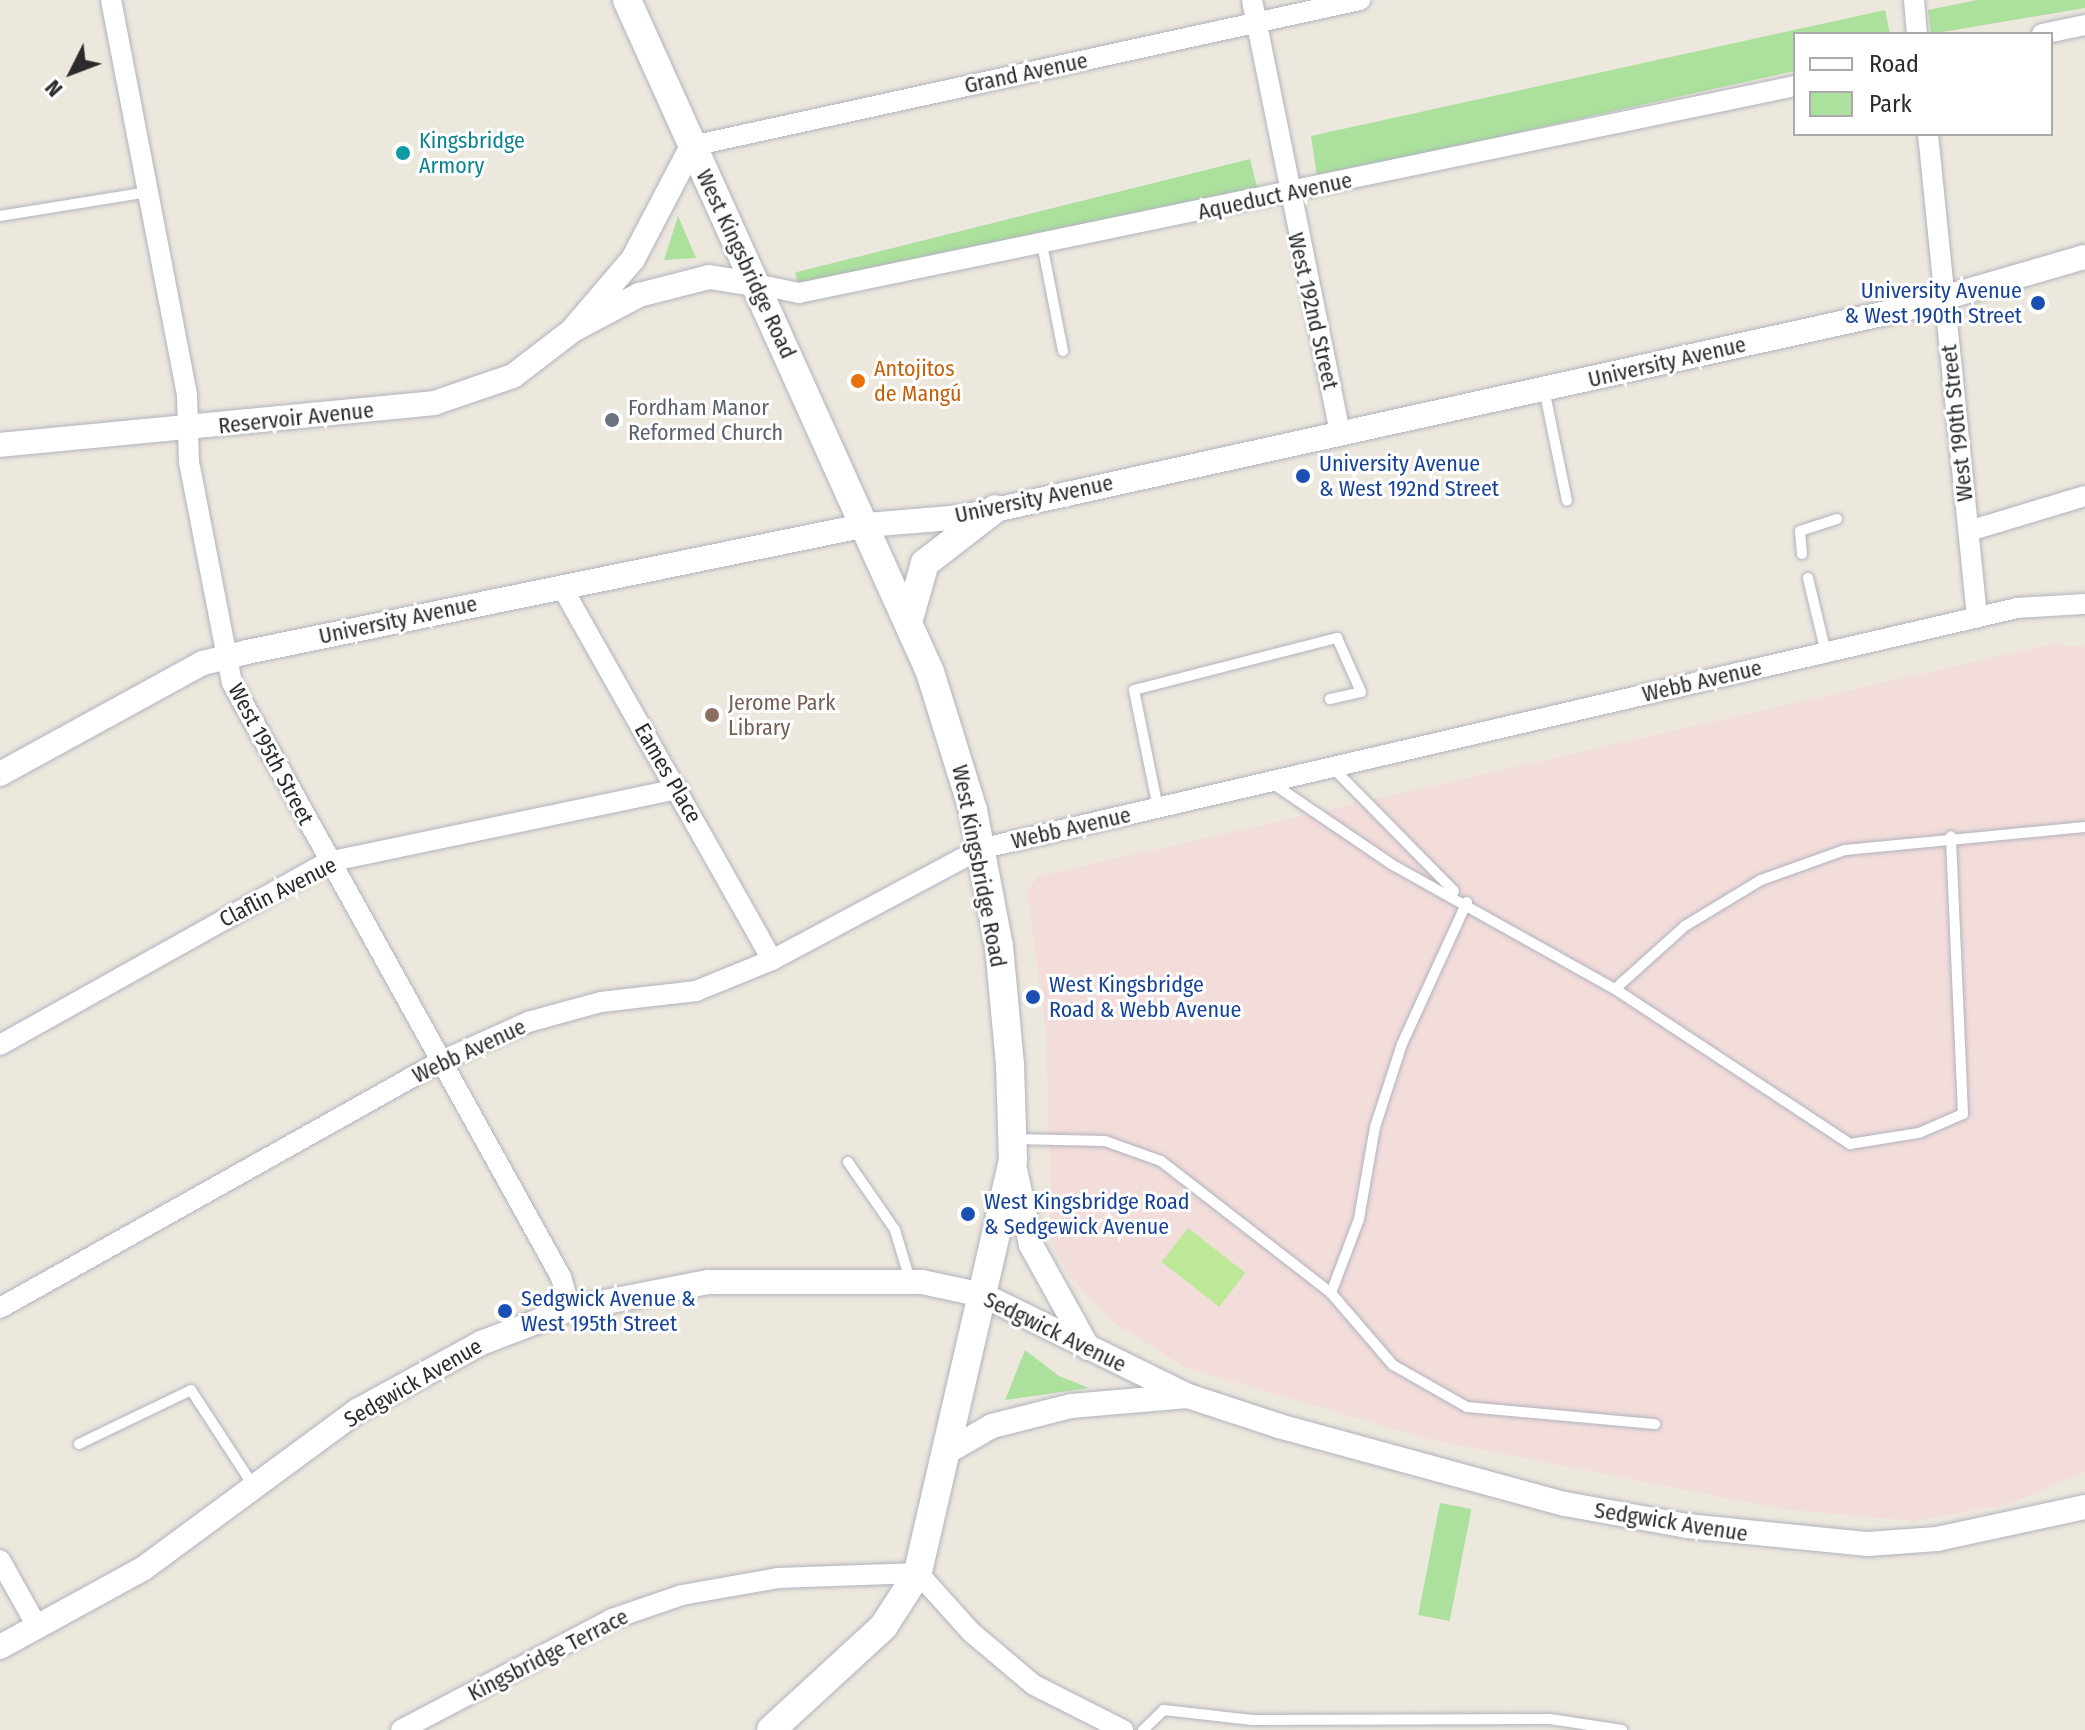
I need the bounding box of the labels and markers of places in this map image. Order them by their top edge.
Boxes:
place label: Kingsbridge Armory [419,127,525,178]
marker: Kingsbridge Armory [394,144,412,162]
place label: University Avenue & West 190th Street [1845,277,2022,328]
marker: University Avenue & West 190th Street [2029,294,2047,312]
place label: Antojitos de Mangú [874,355,961,406]
marker: Antojitos de Mangú [849,372,867,390]
place label: Fordham Manor Reformed Church [628,394,783,446]
marker: Fordham Manor Reformed Church [603,411,621,429]
place label: University Avenue & West 192nd Street [1319,450,1499,502]
marker: University Avenue & West 192nd Street [1294,467,1312,485]
place label: Jerome Park Library [728,689,836,740]
marker: Jerome Park Library [703,706,721,724]
place label: West Kingsbridge Road & Webb Avenue [1049,971,1241,1022]
marker: West Kingsbridge Road & Webb Avenue [1024,988,1042,1006]
place label: West Kingsbridge Road & Sedgewick Avenue [984,1188,1190,1240]
marker: West Kingsbridge Road & Sedgewick Avenue [959,1205,977,1223]
place label: Sedgwick Avenue & West 195th Street [521,1285,696,1336]
marker: Sedgwick Avenue & West 195th Street [496,1302,514,1320]

